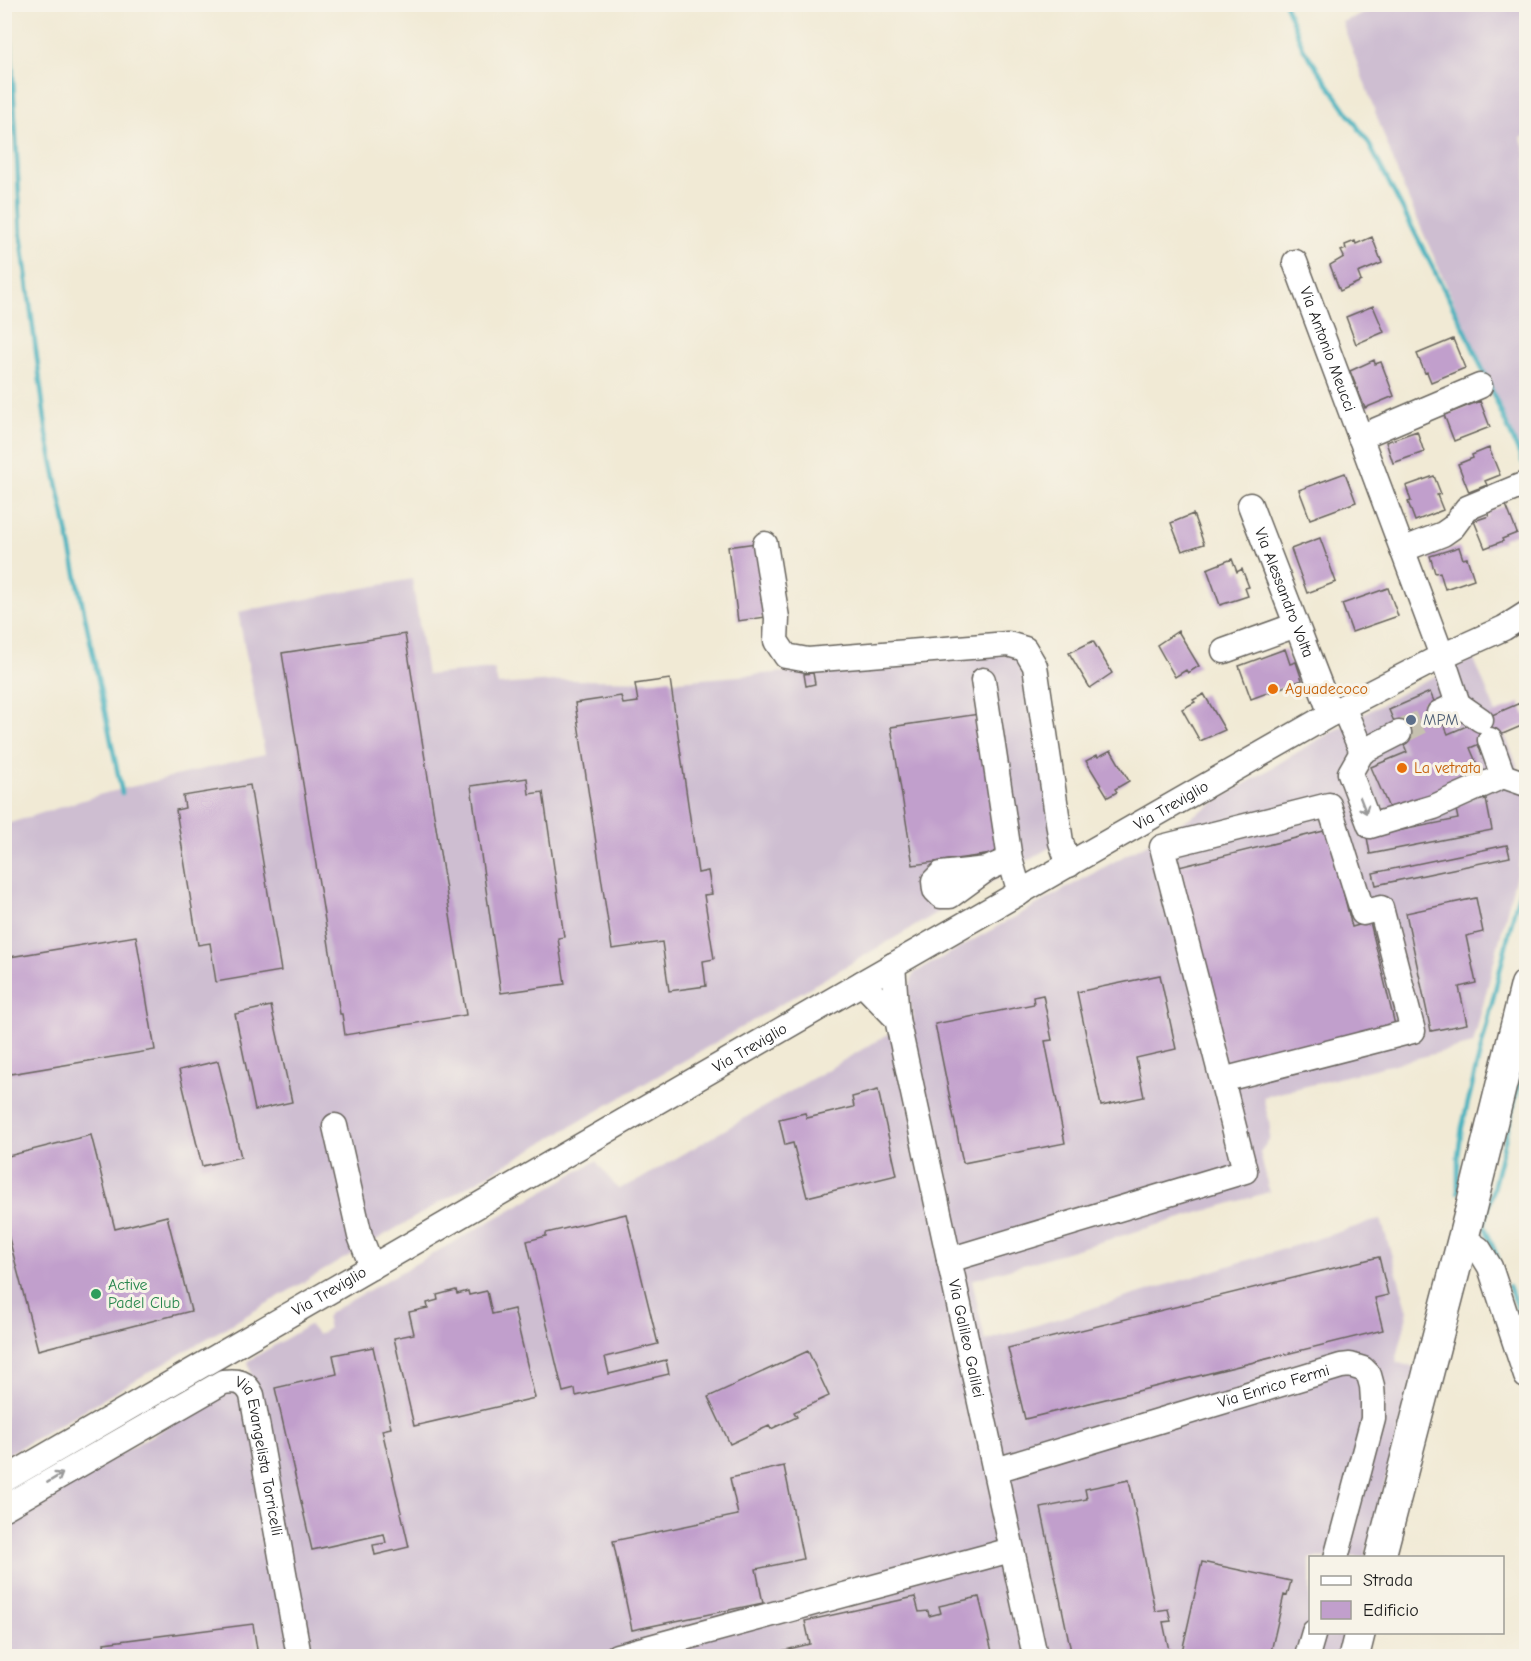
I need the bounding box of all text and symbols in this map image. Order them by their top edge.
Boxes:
street label: Via Antonio Meucci [1296,284,1359,414]
street label: Via Alessandro Volta [1251,525,1317,660]
place label: Aguadecoco [1285,680,1368,698]
marker: Aguadecoco [1266,682,1280,696]
place label: MPM [1423,711,1459,729]
marker: MPM [1404,713,1418,727]
place label: La vetrata [1414,759,1481,777]
marker: La vetrata [1395,761,1409,775]
street label: Via Treviglio [1131,777,1212,834]
one-way arrow [1358,796,1369,814]
street label: Via Treviglio [710,1019,790,1076]
street label: Via Treviglio [289,1263,370,1320]
place label: Active Padel Club [108,1276,180,1312]
street label: Via Galileo Galilei [945,1278,988,1399]
marker: Active Padel Club [89,1287,103,1301]
street label: Via Enrico Fermi [1216,1361,1332,1412]
street label: Via Evangelista Torricelli [233,1373,286,1537]
one-way arrow [46,1471,63,1483]
legend [1309,1556,1504,1634]
text: Strada [1363,1570,1413,1591]
text: Edificio [1363,1600,1419,1621]

